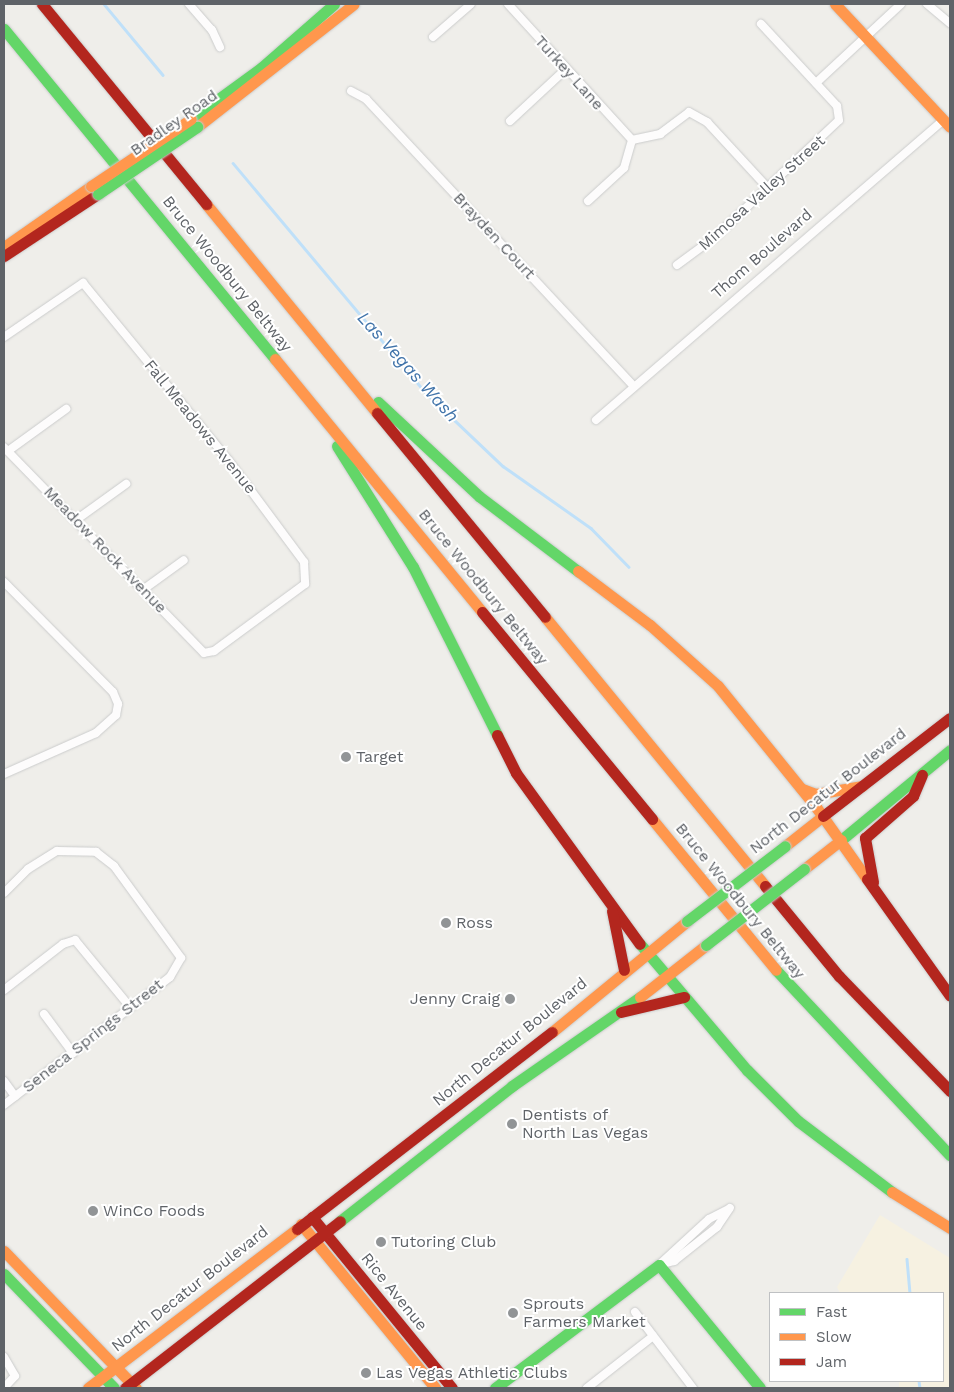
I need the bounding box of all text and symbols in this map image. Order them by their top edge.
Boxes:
street label: Turkey Lane [530,32,608,114]
street label: Bradley Road [127,86,221,160]
street label: Mimosa Valley Street [694,131,830,255]
street label: Brayden Court [449,189,539,283]
street label: Bruce Woodbury Beltway [158,192,296,356]
street label: Thom Boulevard [708,205,816,303]
water label: Las Vegas Wash [352,307,464,427]
street label: Fall Meadows Avenue [140,356,260,498]
street label: Meadow Rock Avenue [39,482,171,618]
street label: Bruce Woodbury Beltway [414,505,552,669]
street label: North Decatur Boulevard [746,724,910,858]
place label: Target [356,747,403,767]
marker: Target [340,751,352,763]
street label: Bruce Woodbury Beltway [671,819,809,983]
place label: Ross [456,913,493,933]
marker: Ross [440,917,452,929]
street label: North Decatur Boulevard [429,974,591,1110]
street label: Seneca Springs Street [19,975,167,1097]
place label: Jenny Craig [409,989,500,1009]
marker: Jenny Craig [504,993,516,1005]
place label: Dentists of North Las Vegas [522,1105,649,1143]
marker: Dentists of North Las Vegas [506,1118,518,1130]
place label: WinCo Foods [103,1201,205,1221]
marker: WinCo Foods [87,1205,99,1217]
street label: North Decatur Boulevard [108,1222,272,1356]
place label: Tutoring Club [391,1232,496,1252]
marker: Tutoring Club [375,1236,387,1248]
street label: Rice Avenue [357,1249,431,1335]
legend [769,1292,944,1382]
place label: Sprouts Farmers Market [523,1294,646,1332]
text: Fast [816,1303,847,1321]
marker: Sprouts Farmers Market [507,1307,519,1319]
text: Slow [816,1328,852,1346]
text: Jam [816,1353,847,1371]
place label: Las Vegas Athletic Clubs [376,1363,569,1383]
marker: Las Vegas Athletic Clubs [360,1367,372,1379]

